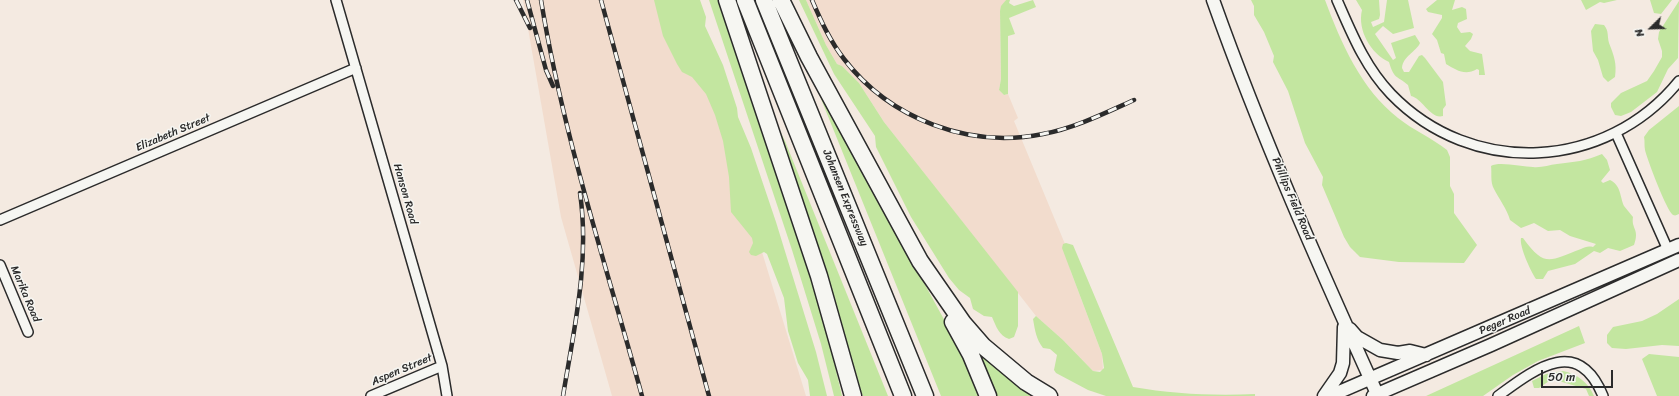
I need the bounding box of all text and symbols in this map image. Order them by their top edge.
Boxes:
north arrow [1631,8,1671,48]
text: N [1629,26,1650,40]
street label: Elizabeth Street [134,111,212,155]
street label: Johansen Expressway [820,148,870,248]
street label: Phillips Field Road [1269,156,1315,242]
street label: Hanson Road [390,162,420,226]
street label: Marika Road [7,264,43,324]
street label: Peger Road [1477,304,1533,338]
street label: Aspen Street [370,351,434,389]
scale bar [1543,362,1615,388]
text: 50 m [1548,366,1575,388]

